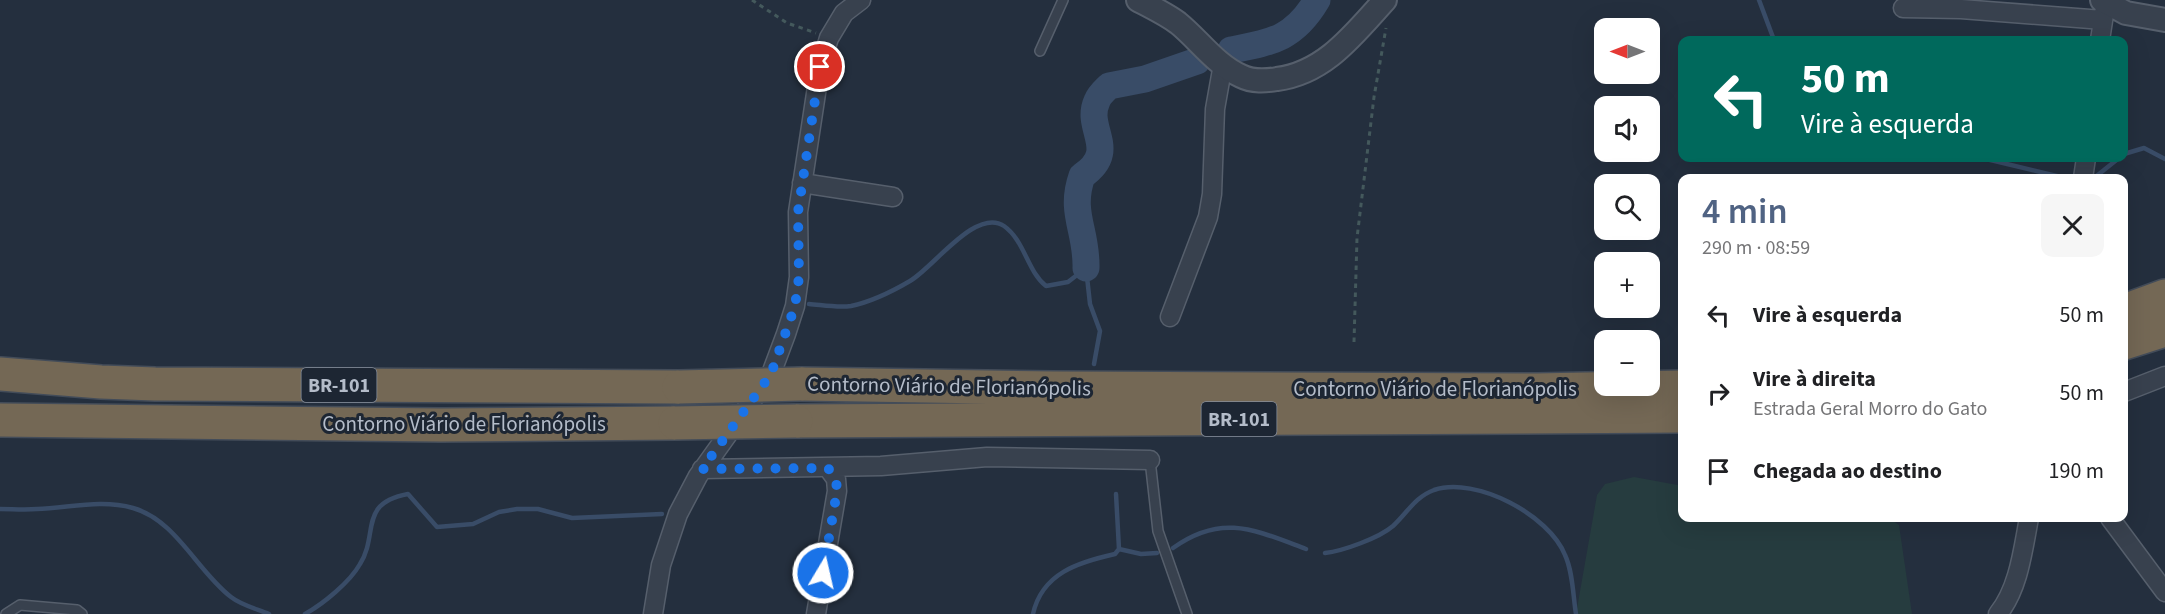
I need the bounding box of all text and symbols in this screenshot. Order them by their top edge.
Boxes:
north arrow [1594,18,1660,84]
map controls [1594,18,1660,396]
pin [794,41,845,92]
text: 50 m [1801,49,1890,109]
icon: arrive [803,50,836,83]
icon: left [1702,60,1780,138]
button: sound [1594,96,1660,162]
text: Vire à esquerda [1801,105,1974,144]
button: search [1594,174,1660,240]
text: 4 min [1702,186,1788,237]
button: close [2041,194,2104,257]
text: 290 m · 08:59 [1702,234,1810,262]
button: + [1594,252,1660,318]
icon: left [1702,299,1735,332]
text: Vire à esquerda [1753,299,1902,331]
text: 50 m [2059,299,2104,331]
button: − [1594,330,1660,396]
text: Vire à direita [1753,363,1876,395]
road number: BR-101 [302,368,376,402]
street label: Contorno Viário de Florianópolis [807,369,1091,403]
street label: Contorno Viário de Florianópolis [1293,374,1577,404]
icon: right [1702,377,1735,410]
text: 50 m [2059,377,2104,409]
text: Estrada Geral Morro do Gato [1753,395,1987,423]
road number: BR-101 [1202,402,1276,436]
street label: Contorno Viário de Florianópolis [322,409,606,439]
icon: arrive [1702,455,1735,488]
text: Chegada ao destino [1753,455,1942,487]
text: 190 m [2049,455,2104,487]
position arrow [791,541,855,605]

